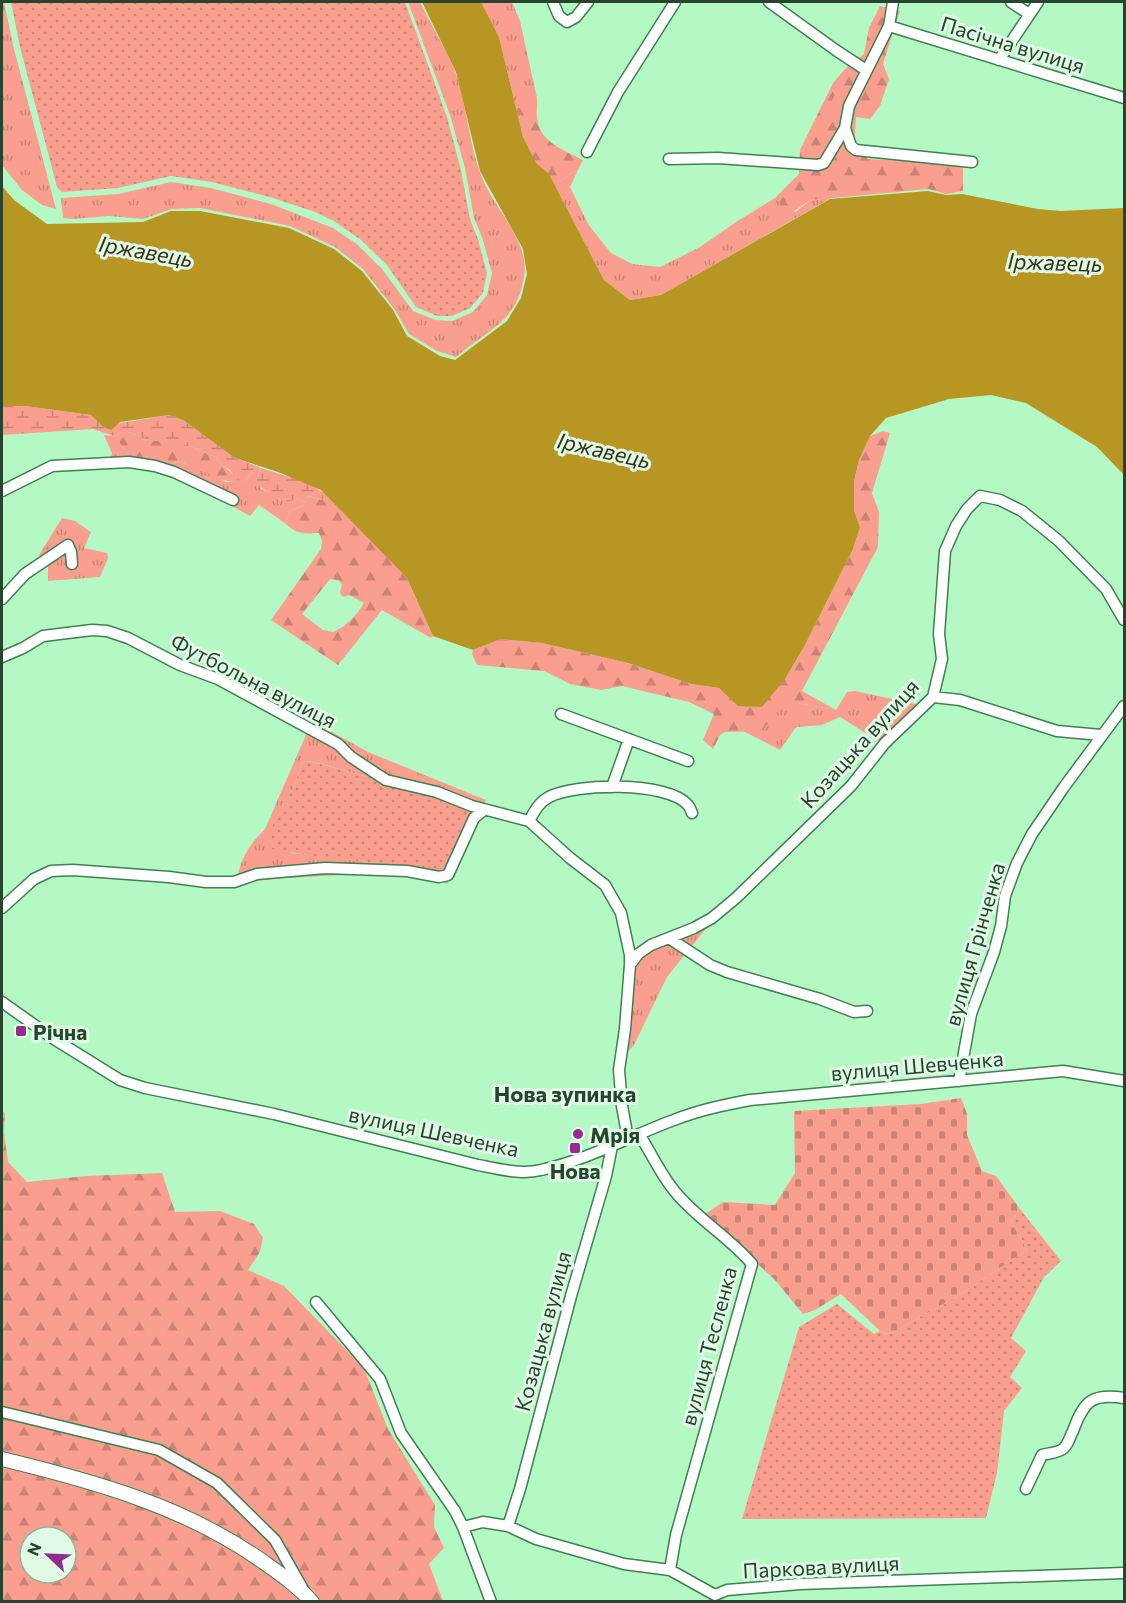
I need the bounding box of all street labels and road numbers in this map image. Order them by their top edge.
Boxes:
street label: Пасічна вулиця [938,10,1088,78]
street label: Футбольна вулиця [167,627,341,733]
street label: Козацька вулиця [795,673,923,813]
street label: вулиця Грінченка [939,859,1009,1029]
street label: вулиця Шевченка [830,1045,1004,1085]
street label: вулиця Шевченка [347,1101,521,1161]
street label: Козацька вулиця [509,1248,575,1414]
street label: вулиця Тесленка [675,1264,741,1428]
street label: Паркова вулиця [742,1549,900,1583]

